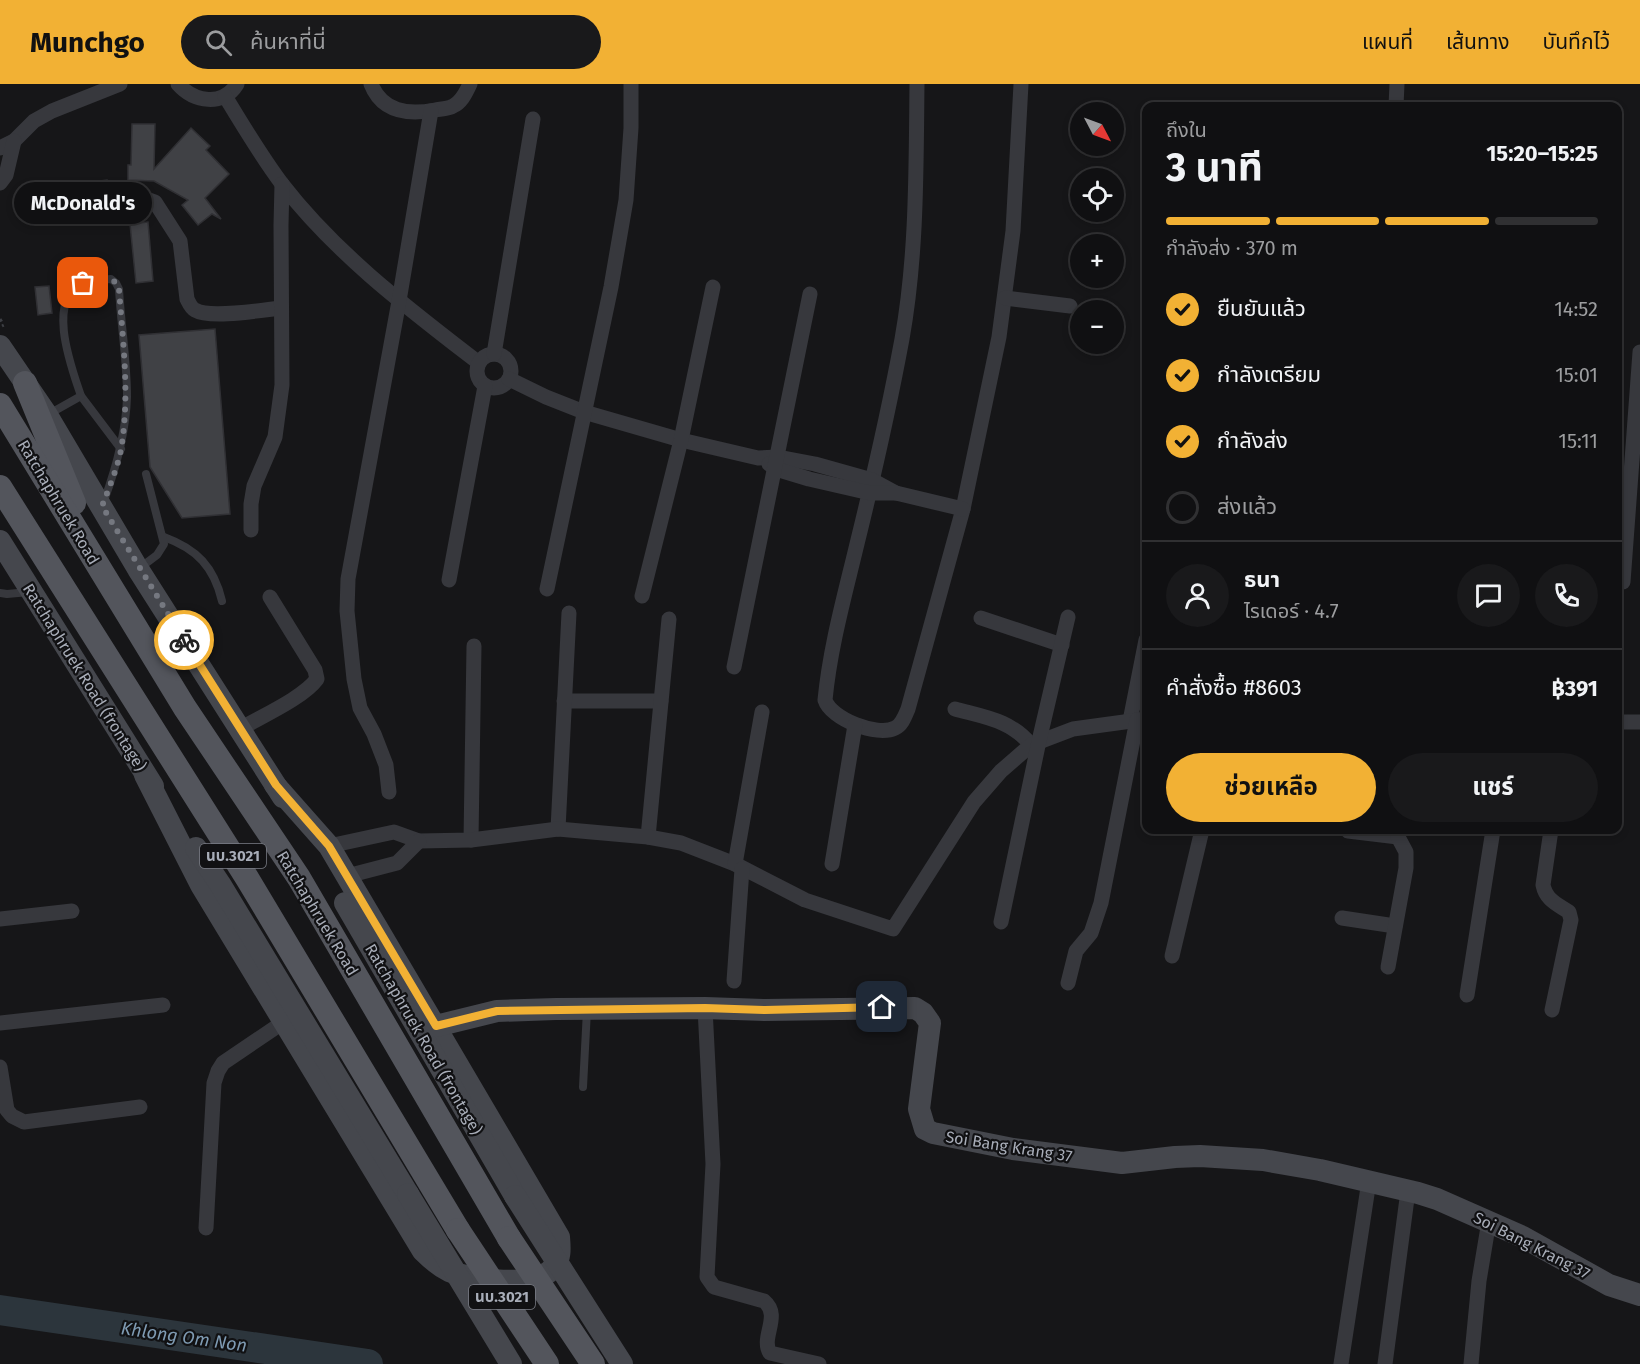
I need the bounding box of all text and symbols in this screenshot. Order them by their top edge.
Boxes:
search box [181,15,601,69]
text: Munchgo [30,26,145,59]
icon: search [202,26,235,59]
text: ค้นหาที่นี่ [250,28,326,55]
text: แผนที่ [1362,29,1413,55]
text: เส้นทาง [1446,29,1510,55]
text: บันทึกไว้ [1543,29,1610,55]
north arrow [1070,102,1124,156]
map controls [1070,102,1124,354]
text: ถึงใน [1166,118,1207,142]
text: 15:20–15:25 [1486,140,1598,167]
text: 3 นาที [1166,145,1263,191]
button: locate [1070,168,1124,222]
callout: McDonald's [14,181,152,223]
text: McDonald's [31,191,135,215]
button: + [1070,234,1124,288]
text: กำลังส่ง · 370 m [1166,236,1298,260]
pin [57,257,108,308]
icon: bag [66,266,99,299]
icon: check [1166,293,1199,326]
text: ยืนยันแล้ว [1217,295,1306,322]
text: 14:52 [1554,297,1598,321]
button: − [1070,300,1124,354]
icon: check [1166,359,1199,392]
text: กำลังเตรียม [1217,361,1321,388]
text: 15:01 [1555,363,1598,387]
icon: check [1166,425,1199,458]
text: กำลังส่ง [1217,427,1288,454]
text: 15:11 [1558,429,1598,453]
street label: Ratchaphruek Road [14,437,103,568]
text: ส่งแล้ว [1217,493,1277,520]
button: person [1166,564,1229,627]
button: chat [1457,564,1520,627]
button: phone [1535,564,1598,627]
text: ธนา [1244,566,1280,593]
street label: Ratchaphruek Road (frontage) [19,580,150,774]
text: ไรเดอร์ · 4.7 [1244,599,1339,623]
courier [154,610,214,670]
icon: bike [168,624,201,657]
text: คำสั่งซื้อ #8603 [1166,674,1302,701]
text: ฿391 [1551,675,1598,702]
button: ช่วยเหลือ [1166,753,1376,822]
button: แชร์ [1388,753,1598,822]
road number: นบ.3021 [200,844,266,868]
street label: Ratchaphruek Road [273,848,362,979]
street label: Ratchaphruek Road (frontage) [361,940,486,1138]
pin [856,981,907,1032]
icon: home [865,990,898,1023]
street label: Soi Bang Krang 37 [944,1127,1074,1166]
street label: Soi Bang Krang 37 [1470,1208,1593,1283]
road number: นบ.3021 [469,1285,535,1309]
water label: Khlong Om Non [119,1317,249,1357]

